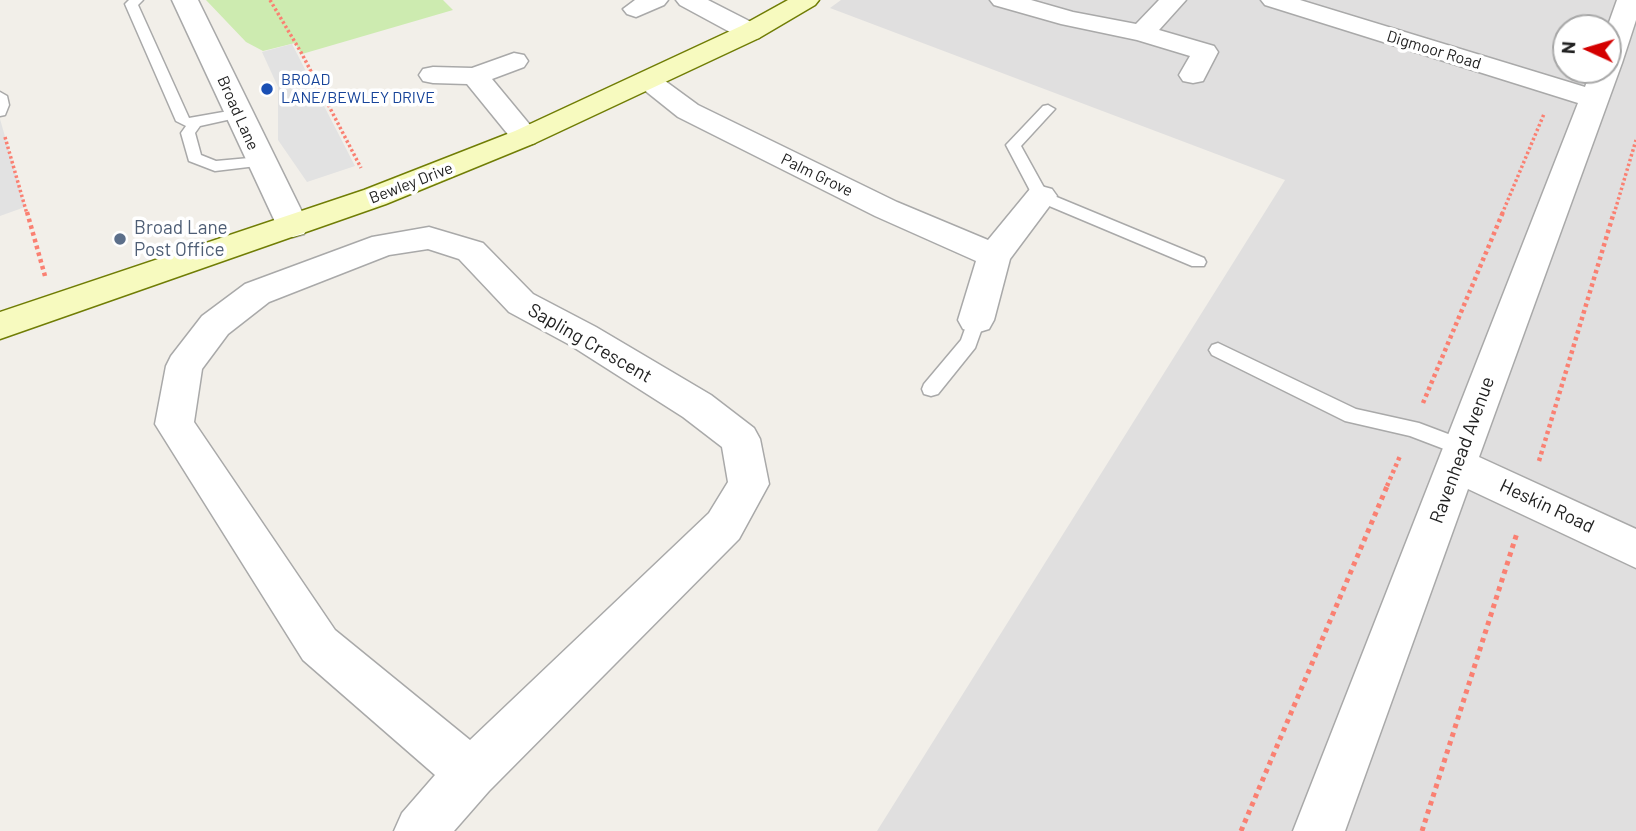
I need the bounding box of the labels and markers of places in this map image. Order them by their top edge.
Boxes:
place label: BROAD LANE/BEWLEY DRIVE [281,70,435,108]
marker: BROAD LANE/BEWLEY DRIVE [259,81,275,97]
place label: Broad Lane Post Office [134,217,228,261]
marker: Broad Lane Post Office [112,231,128,247]

